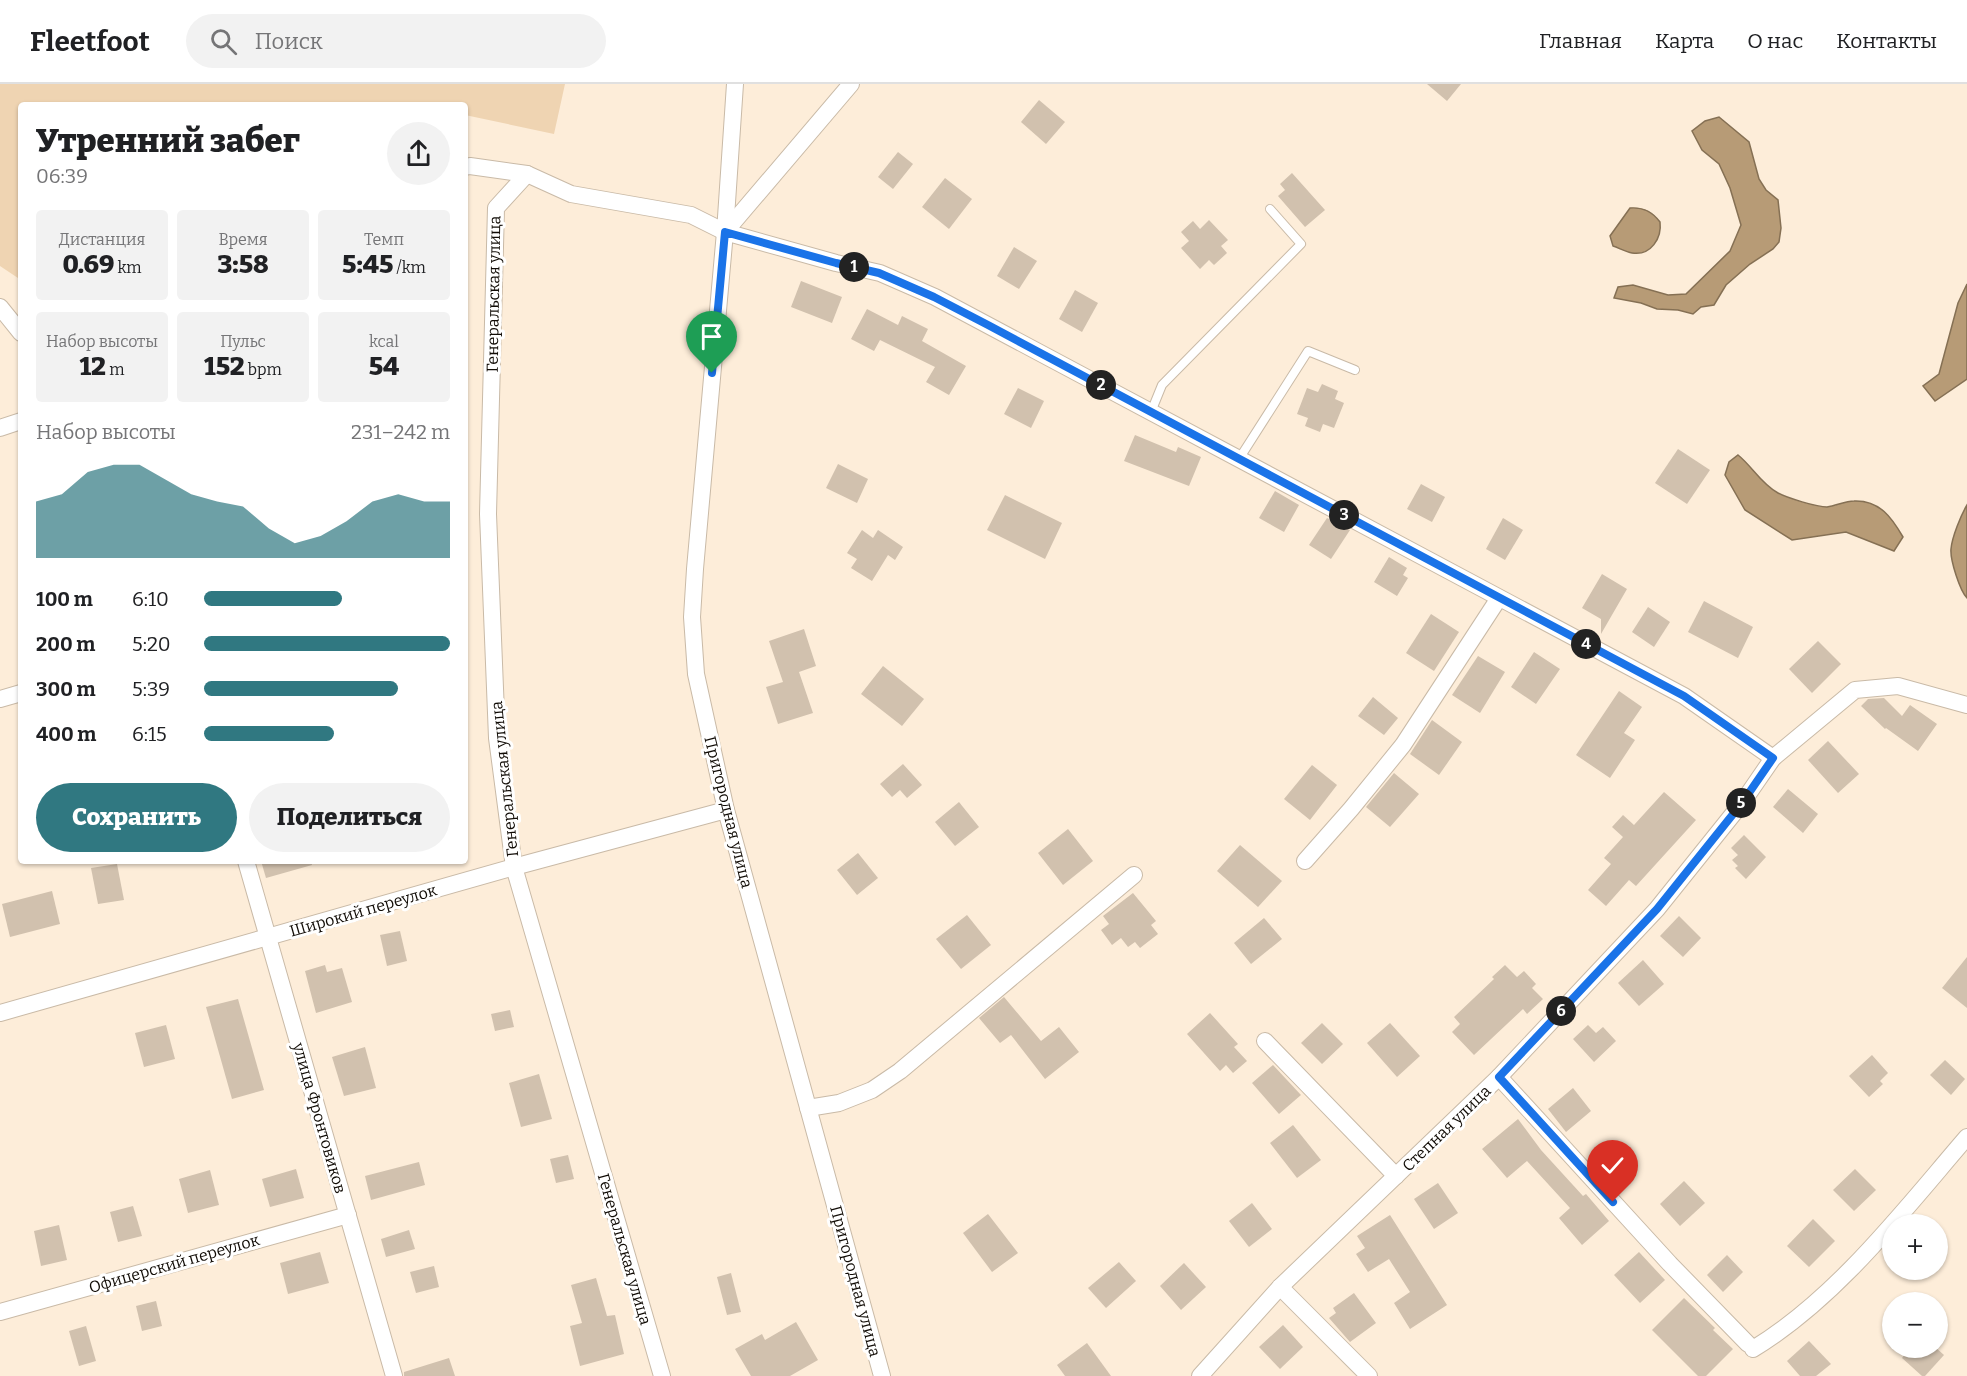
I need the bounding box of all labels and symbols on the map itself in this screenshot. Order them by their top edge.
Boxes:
street label: Генеральская улица [483,215,504,373]
pin: 1 [839,252,869,282]
pin [686,311,737,373]
pin: 2 [1086,370,1116,400]
pin: 3 [1329,500,1359,530]
pin: 4 [1571,629,1601,659]
street label: Генеральская улица [487,700,522,858]
street label: Пригородная улица [700,734,757,890]
pin: 5 [1726,788,1756,818]
street label: Широкий переулок [287,880,440,941]
pin: 6 [1546,996,1576,1026]
street label: улица Фронтовиков [289,1040,350,1196]
street label: Степная улица [1398,1081,1495,1175]
pin [1587,1140,1638,1202]
street label: Генеральская улица [594,1171,655,1327]
street label: Пригородная улица [826,1203,885,1359]
street label: Офицерский переулок [87,1230,262,1297]

